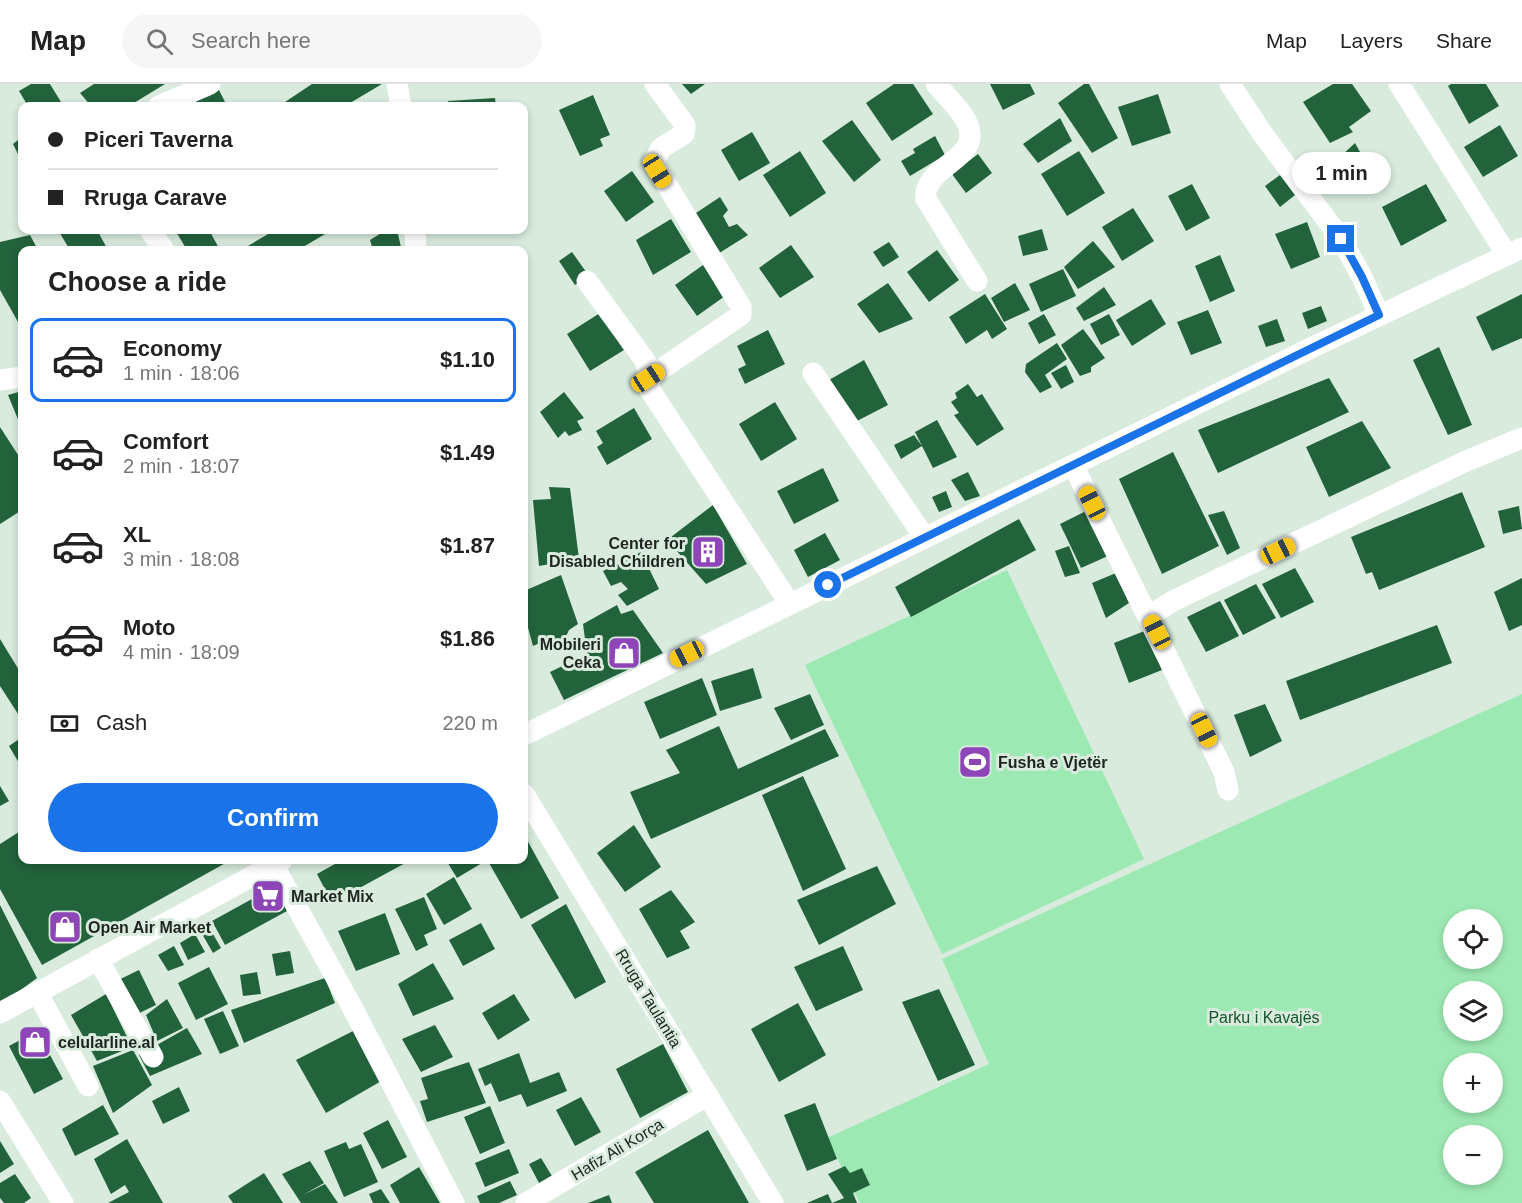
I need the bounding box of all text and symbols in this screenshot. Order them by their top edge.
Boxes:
search box [122,14,542,68]
text: Map [30,25,86,56]
icon: search [143,25,176,58]
text: Search here [191,28,311,53]
text: Map [1266,29,1307,52]
text: Layers [1340,29,1403,52]
text: Share [1436,29,1492,52]
text: Piceri Taverna [84,127,233,152]
car [640,151,674,191]
callout: 1 min [1292,152,1390,194]
text: 1 min [1315,162,1368,184]
text: Rruga Carave [84,185,227,210]
route end [1327,225,1354,252]
text: Choose a ride [48,267,227,297]
icon: car [51,333,105,387]
text: Economy [123,336,222,361]
text: $1.10 [440,347,495,372]
car [628,361,668,395]
text: 1 min · 18:06 [123,362,240,384]
icon: car [51,426,105,480]
text: Comfort [123,429,209,454]
text: $1.49 [440,440,495,465]
text: 2 min · 18:07 [123,455,240,477]
car [1076,483,1108,523]
icon: car [51,519,105,573]
text: XL [123,522,151,547]
text: $1.87 [440,533,495,558]
building icon: Center for Disabled Children [690,534,726,570]
place label: Center for Disabled Children [549,535,685,570]
car [1258,535,1298,567]
text: 3 min · 18:08 [123,548,240,570]
route start [814,571,841,598]
icon: car [51,612,105,666]
car [1141,612,1173,652]
text: Moto [123,615,176,640]
text: $1.86 [440,626,495,651]
shop icon: Mobileri Ceka [606,635,642,671]
place label: Mobileri Ceka [540,636,601,671]
car [667,638,707,670]
text: 4 min · 18:09 [123,641,240,663]
icon: cash [48,707,81,740]
text: Cash [96,710,147,735]
car [1188,710,1220,750]
text: 220 m [442,712,498,734]
sports icon: Fusha e Vjetër [957,744,993,780]
place label: Fusha e Vjetër [998,754,1107,771]
button: Confirm [48,783,498,852]
supermarket icon: Market Mix [250,878,286,914]
place label: Market Mix [291,888,374,905]
shop icon: Open Air Market [47,909,83,945]
map controls [1443,909,1503,1185]
button: locate [1443,909,1503,969]
place label: Open Air Market [88,919,212,936]
street label: Rruga Taulantia [612,946,685,1051]
button: layers [1443,981,1503,1041]
park label: Parku i Kavajës [1208,1009,1320,1026]
shop icon: celularline.al [17,1024,53,1060]
place label: celularline.al [58,1034,155,1051]
button: + [1443,1053,1503,1113]
street label: Hafiz Ali Korça [568,1115,666,1184]
button: − [1443,1125,1503,1185]

